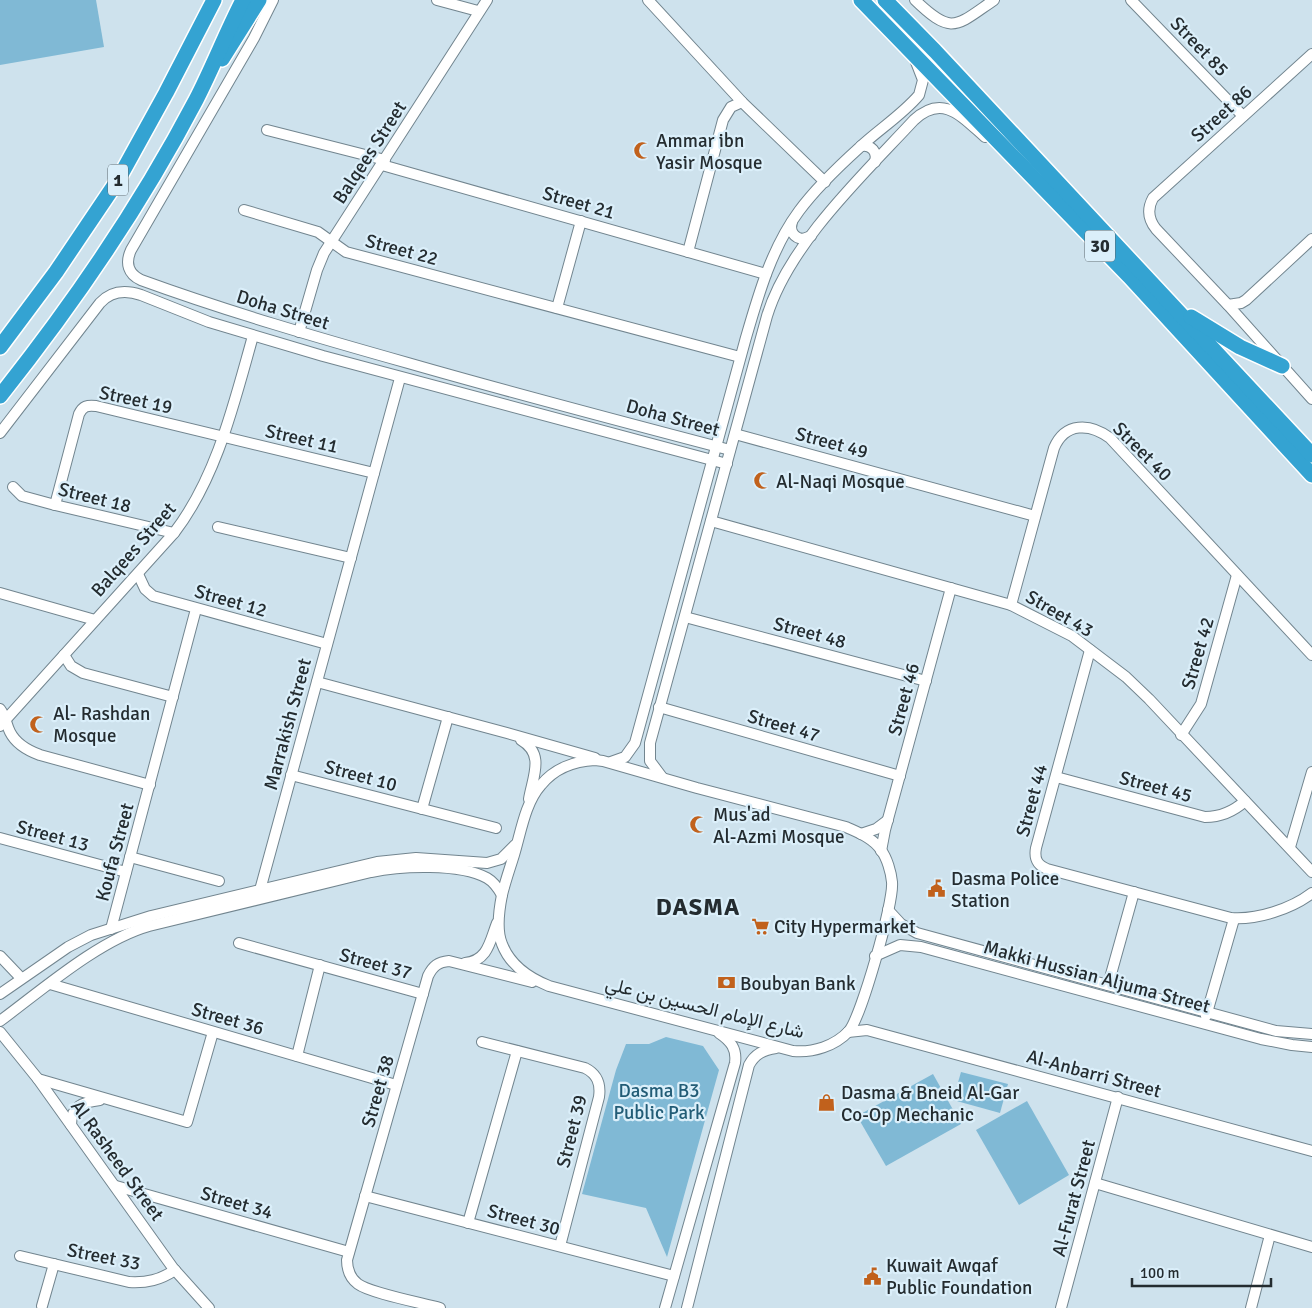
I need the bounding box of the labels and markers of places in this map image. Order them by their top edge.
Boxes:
place label: Ammar ibn Yasir Mosque [656,129,762,175]
mosque icon: Ammar ibn Yasir Mosque [632,141,652,161]
place label: Al-Naqi Mosque [776,470,905,494]
mosque icon: Al-Naqi Mosque [752,471,772,491]
place label: Al- Rashdan Mosque [53,702,150,748]
mosque icon: Al- Rashdan Mosque [29,714,49,734]
place label: Mus'ad Al-Azmi Mosque [713,803,844,849]
mosque icon: Mus'ad Al-Azmi Mosque [689,815,709,835]
place label: Dasma Police Station [951,867,1059,913]
public building icon: Dasma Police Station [927,879,947,899]
place label: City Hypermarket [774,915,916,939]
supermarket icon: City Hypermarket [750,916,770,936]
place label: Boubyan Bank [740,972,856,996]
bank icon: Boubyan Bank [716,973,736,993]
place label: Dasma & Bneid Al-Gar Co-Op Mechanic [841,1081,1019,1127]
shop icon: Dasma & Bneid Al-Gar Co-Op Mechanic [817,1093,837,1113]
place label: Kuwait Awqaf Public Foundation [886,1254,1032,1300]
public building icon: Kuwait Awqaf Public Foundation [862,1266,882,1286]

